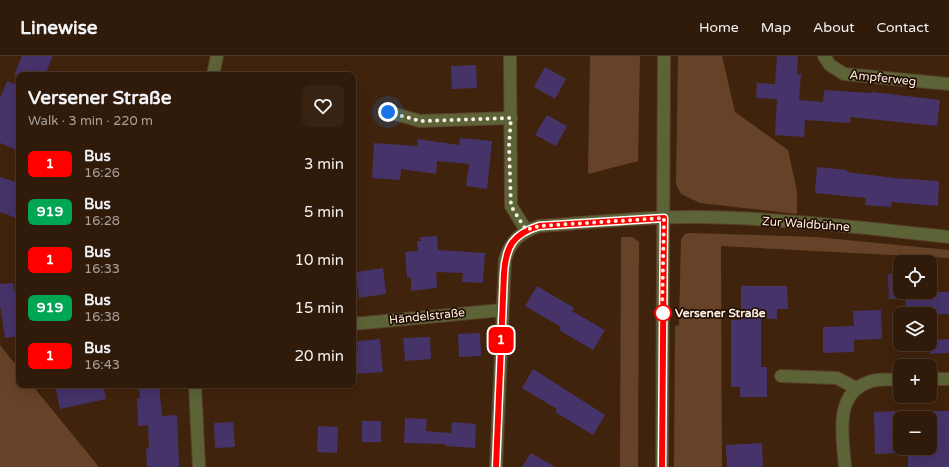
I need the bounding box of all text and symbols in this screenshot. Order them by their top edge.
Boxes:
text: Linewise [20,17,98,39]
text: Home [699,19,739,36]
text: Map [761,19,791,36]
text: About [813,19,855,36]
text: Contact [877,19,929,36]
street label: Ampferweg [849,68,917,88]
button: heart [302,85,344,127]
text: Versener Straße [28,87,171,109]
your location [378,102,398,122]
text: Walk · 3 min · 220 m [28,113,153,129]
text: Bus [84,147,111,165]
text: 1 [46,155,54,172]
text: 3 min [304,155,344,173]
text: 16:26 [84,165,120,181]
text: Bus [84,195,111,213]
text: 919 [37,203,63,220]
text: 5 min [304,203,344,221]
text: 16:28 [84,213,120,229]
street label: Zur Waldbühne [762,214,851,234]
text: Bus [84,243,111,261]
text: 1 [46,251,54,268]
text: 10 min [295,251,344,269]
map controls [893,255,937,455]
button: locate [893,255,937,299]
text: 16:33 [84,261,120,277]
text: Bus [84,291,111,309]
text: 919 [37,299,63,316]
text: 15 min [295,299,344,317]
marker: Versener Straße [654,304,672,322]
street label: Händelstraße [388,305,466,327]
place label: Versener Straße [675,306,766,320]
button: layers [893,307,937,351]
text: 16:38 [84,309,120,325]
line badge: 1 [488,327,514,353]
text: 1 [497,331,505,348]
text: Bus [84,339,111,357]
text: 1 [46,347,54,364]
text: 20 min [295,347,344,365]
text: 16:43 [84,357,120,373]
button: + [893,359,937,403]
button: − [893,411,937,455]

